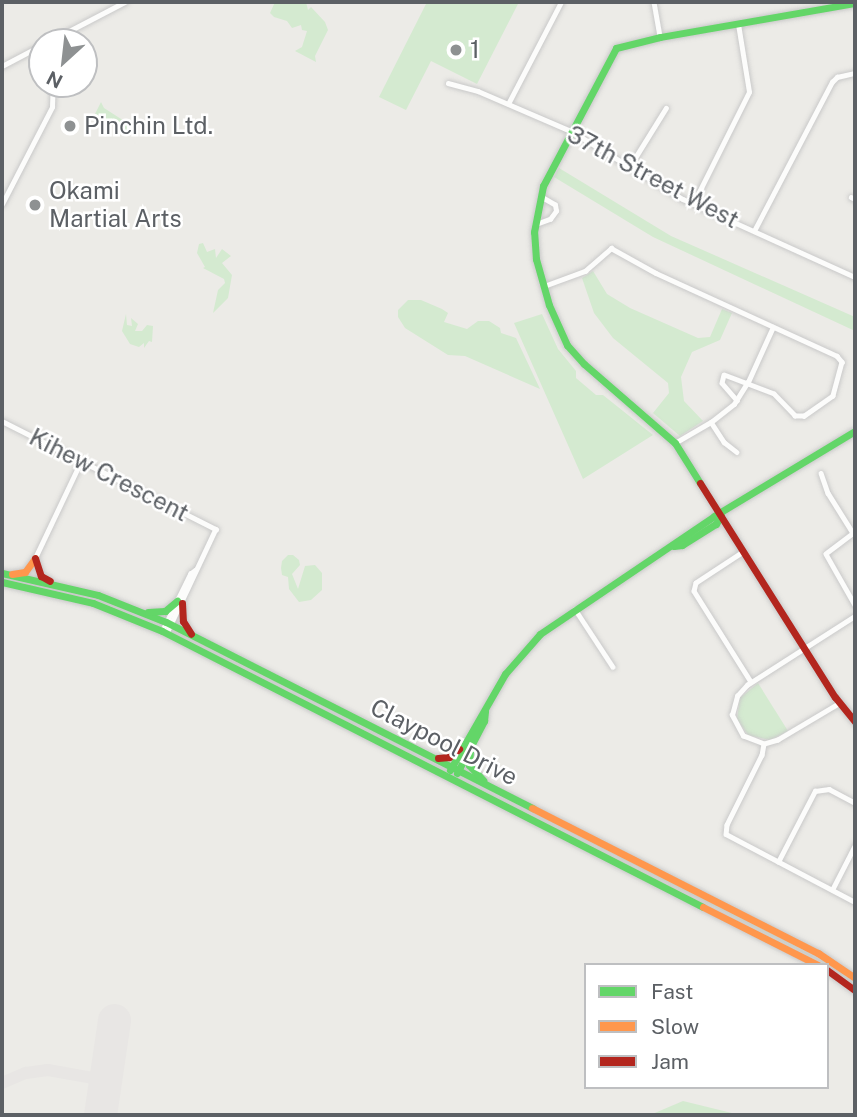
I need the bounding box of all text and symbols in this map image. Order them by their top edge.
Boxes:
north arrow [28,28,98,98]
place label: 1 [470,36,480,64]
marker: 1 [448,42,464,58]
text: N [43,67,66,93]
place label: Pinchin Ltd. [84,112,213,140]
marker: Pinchin Ltd. [62,118,78,134]
street label: 37th Street West [562,120,744,234]
place label: Okami Martial Arts [49,177,182,233]
marker: Okami Martial Arts [27,197,43,213]
street label: Kihew Crescent [25,422,193,528]
street label: Claypool Drive [366,693,522,791]
legend [584,963,829,1089]
text: Fast [651,979,693,1004]
text: Slow [651,1014,699,1039]
text: Jam [651,1049,689,1074]

